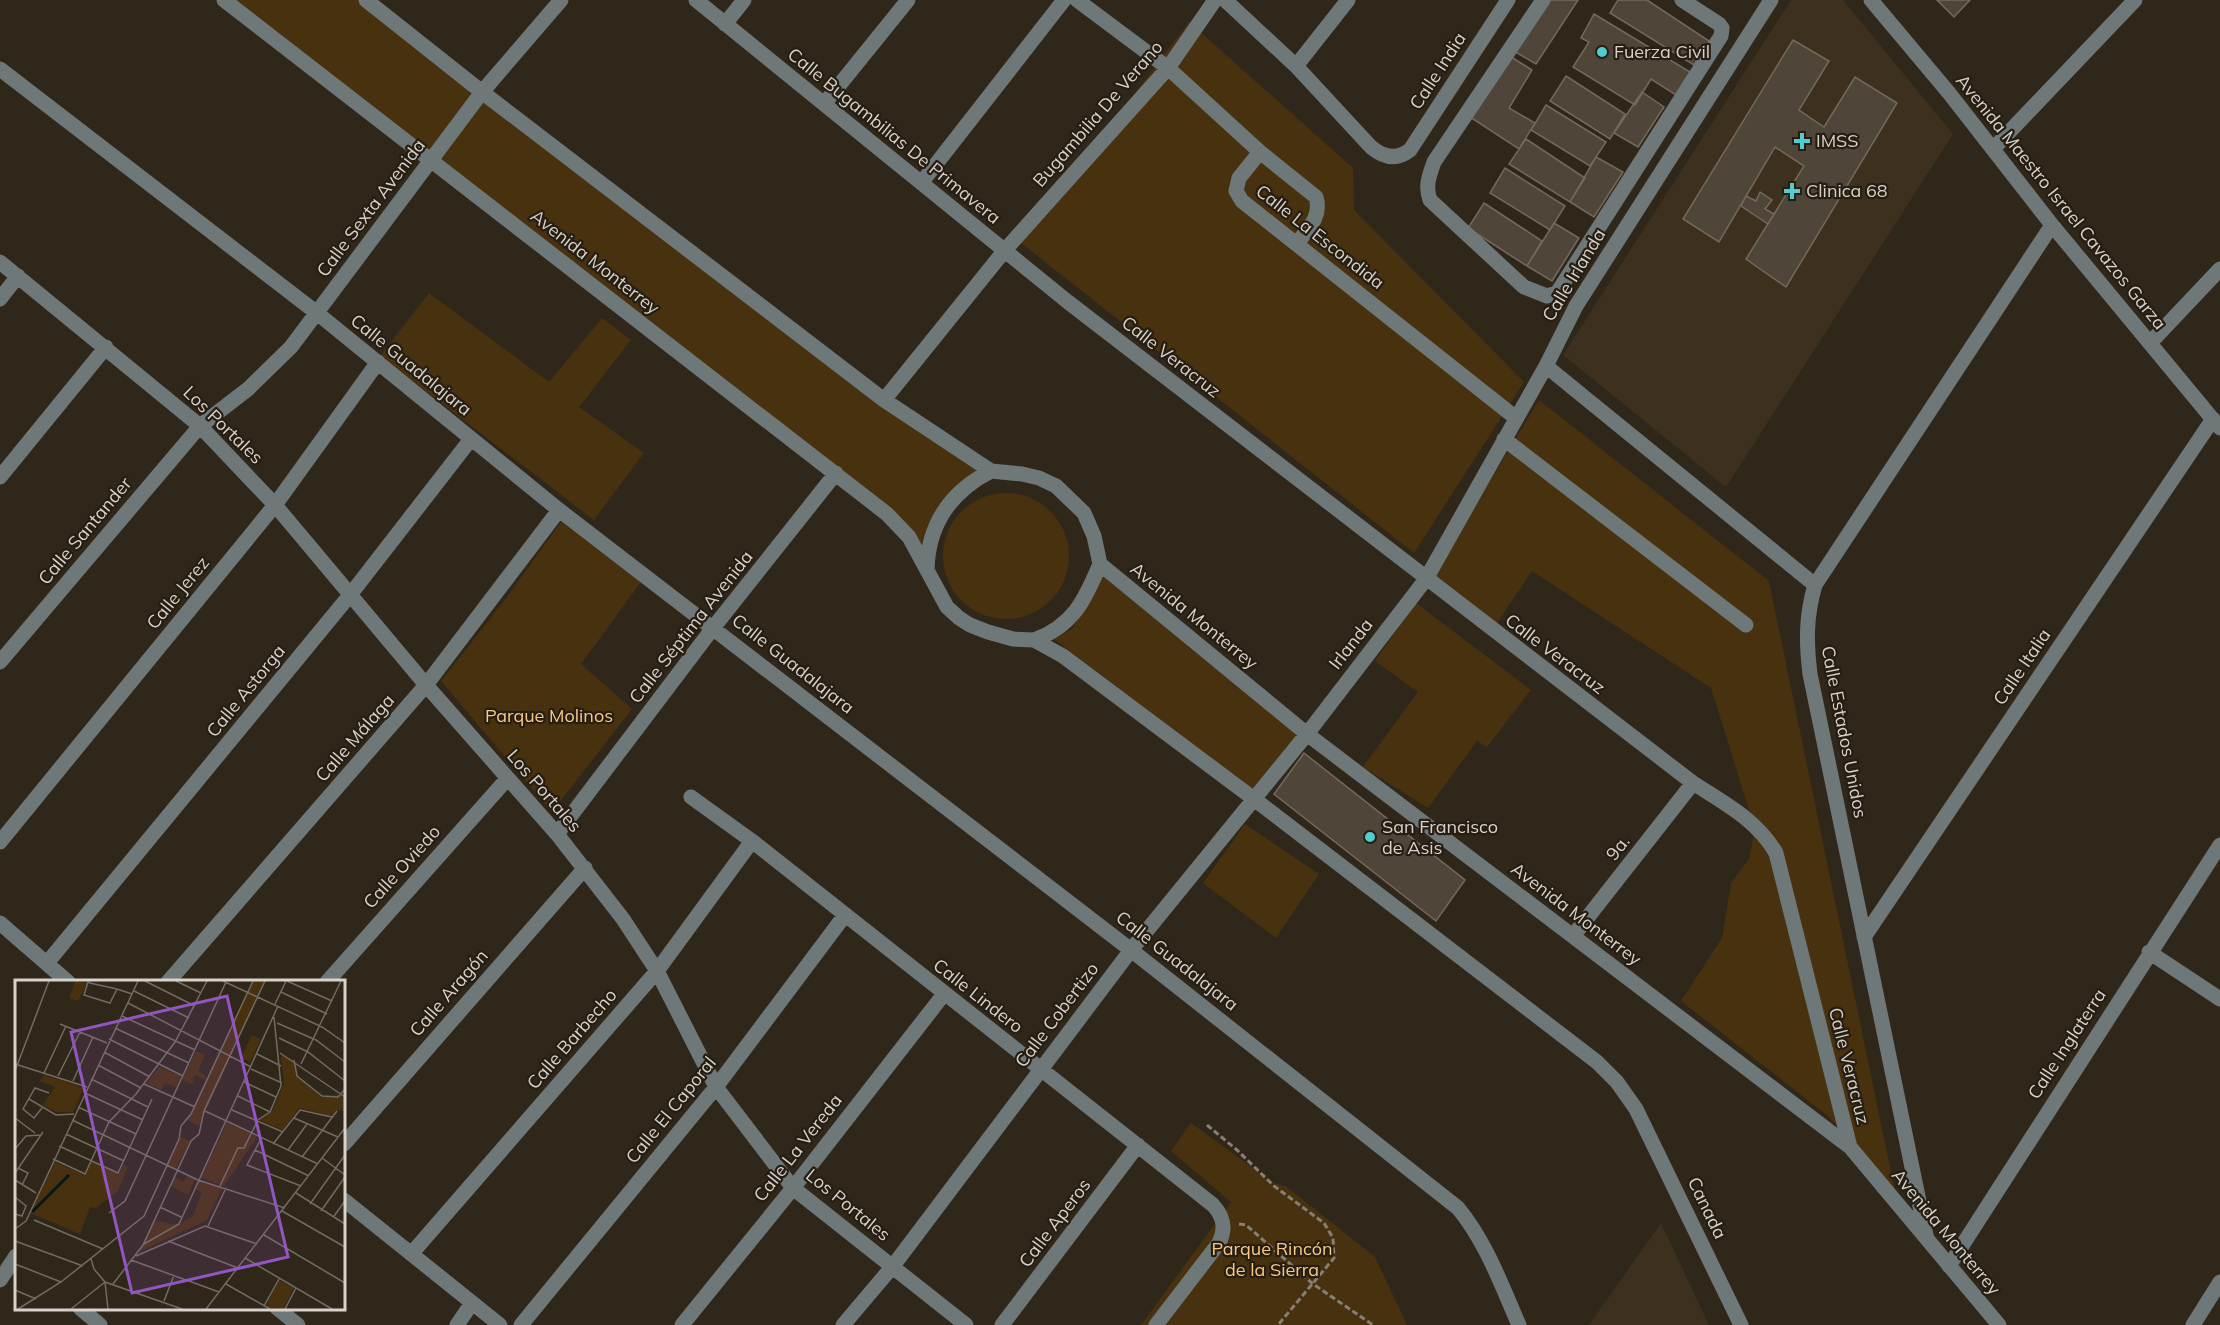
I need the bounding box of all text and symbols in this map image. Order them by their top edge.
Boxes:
street label: Calle India [1404,28,1471,113]
street label: Bugambilia De Verano [1028,36,1167,192]
place label: Fuerza Civil [1614,40,1710,63]
street label: Calle Bugambilias De Primavera [783,43,1005,229]
marker: Fuerza Civil [1595,45,1609,59]
street label: Avenida Maestro Israel Cavazos Garza [1951,69,2172,334]
place label: IMSS [1816,129,1859,152]
marker: IMSS [1793,132,1811,150]
street label: Calle Sexta Avenida [311,134,430,281]
street label: Calle La Escondida [1251,179,1389,294]
place label: Clinica 68 [1806,179,1888,202]
marker: Clinica 68 [1783,182,1801,200]
street label: Avenida Monterrey [526,204,665,319]
street label: Calle Irlanda [1537,224,1610,325]
street label: Calle Guadalajara [346,309,477,421]
street label: Calle Veracruz [1117,311,1226,402]
street label: Los Portales [179,381,268,469]
street label: Calle Santander [33,472,137,589]
street label: Calle Séptima Avenida [624,546,758,708]
street label: Calle Jerez [141,552,214,634]
street label: Avenida Monterrey [1126,557,1263,674]
street label: Calle Veracruz [1501,608,1610,699]
street label: Calle Guadalajara [727,609,859,719]
street label: Irlanda [1324,614,1378,674]
street label: Calle Italia [1988,624,2055,709]
street label: Calle Astorga [201,640,290,742]
street label: Calle Estados Unidos [1817,644,1872,820]
street label: Calle Málaga [310,689,399,786]
park label: Parque Molinos [485,704,613,727]
street label: Los Portales [502,745,587,837]
place label: San Francisco de Asis [1382,815,1498,859]
street label: Calle Oviedo [358,820,445,913]
marker: San Francisco de Asis [1363,830,1377,844]
street label: 9a. [1601,830,1635,865]
street label: Avenida Monterrey [1506,857,1646,970]
street label: Calle Guadalajara [1111,906,1243,1016]
street label: Calle Aragón [405,944,493,1041]
street label: Calle Lindero [929,953,1028,1038]
street label: Calle Cobertizo [1010,958,1104,1072]
inset map [15,980,345,1310]
street label: Calle Barbecho [522,984,622,1094]
street label: Calle Inglaterra [2022,984,2111,1103]
street label: Calle Veracruz [1824,1005,1875,1127]
street label: Calle El Caporal [620,1052,721,1168]
street label: Calle La Vereda [748,1089,847,1206]
street label: Los Portales [801,1163,895,1246]
street label: Avenida Monterrey [1887,1164,2006,1300]
street label: Canada [1683,1173,1732,1242]
street label: Calle Aperos [1014,1174,1096,1272]
park label: Parque Rincón de la Sierra [1211,1237,1333,1281]

